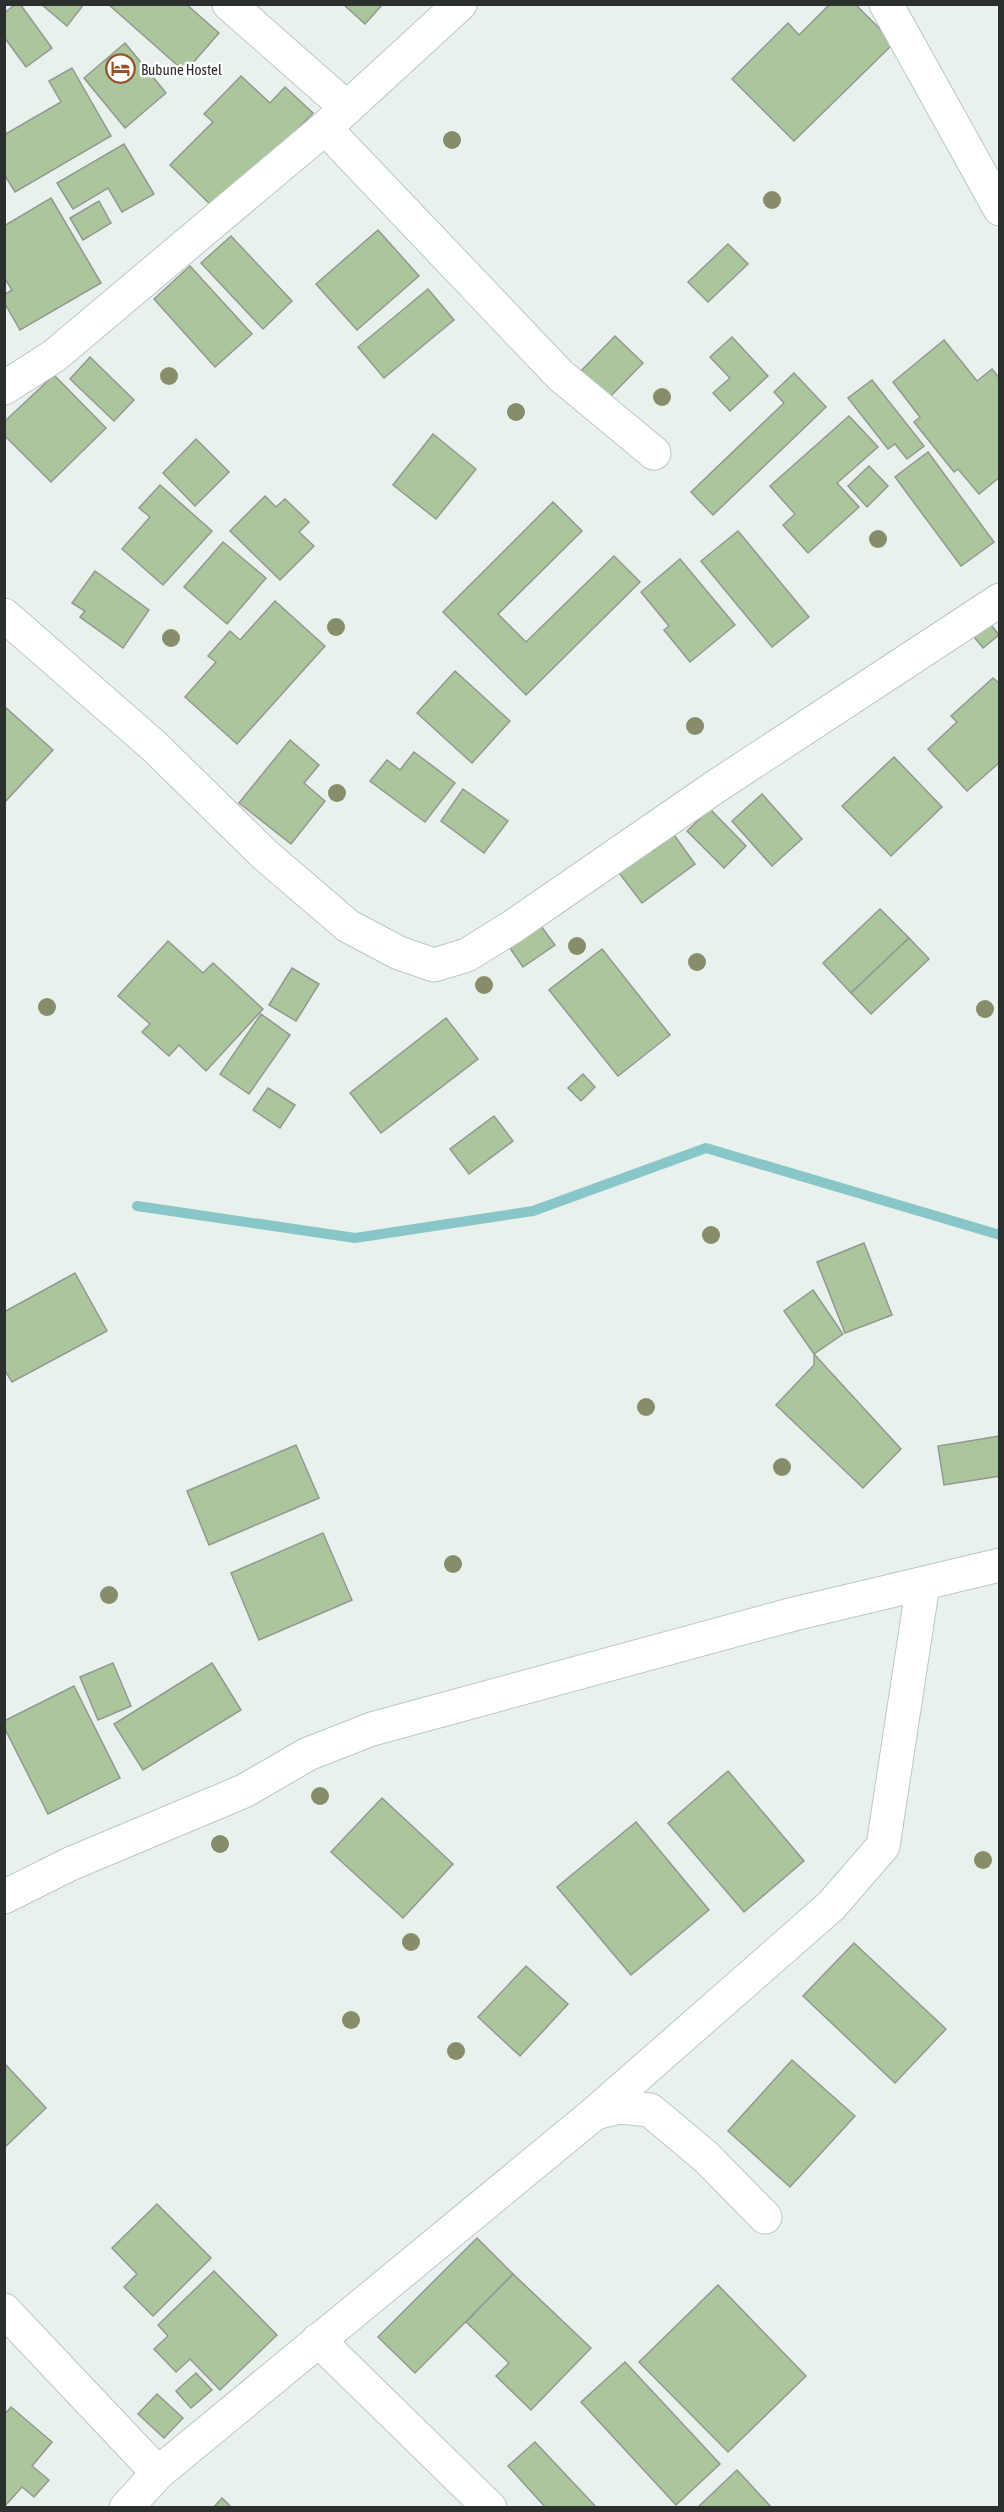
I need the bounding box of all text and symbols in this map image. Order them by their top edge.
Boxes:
hotel icon: Bubune Hostel [104,53,136,85]
place label: Bubune Hostel [141,61,222,78]

